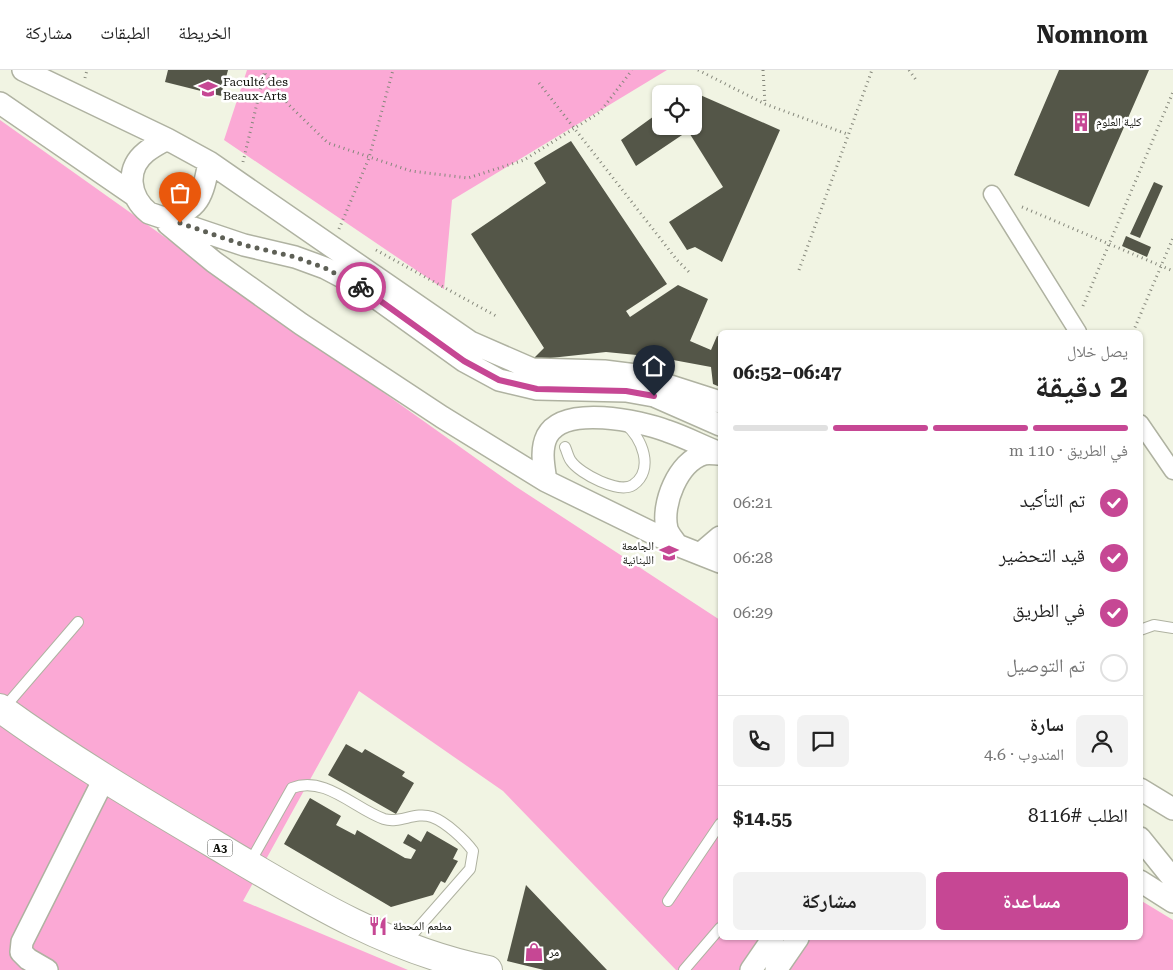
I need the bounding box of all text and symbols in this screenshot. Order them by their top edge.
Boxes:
text: Nomnom [1036,21,1148,49]
text: مشاركة [25,22,72,43]
text: الطبقات [100,22,150,43]
text: الخريطة [178,22,231,43]
place label: Faculté des Beaux-Arts [223,75,288,103]
school or university icon: Faculté des Beaux-Arts [197,78,219,100]
map controls [652,85,702,135]
button: locate [652,85,702,135]
building icon: كلية العلوم [1070,111,1092,133]
place label: كلية العلوم [1096,115,1142,130]
pin [159,172,201,223]
icon: bag [166,179,194,207]
courier [336,262,386,312]
icon: bike [347,273,375,301]
text: يصل خلال [1067,342,1128,361]
pin [633,345,675,396]
icon: home [640,352,668,380]
text: 06:47–06:52 [733,361,842,384]
text: 2 دقيقة [1035,367,1128,405]
text: في الطريق · 110 m [1009,441,1128,460]
text: تم التأكيد [1020,489,1085,512]
icon: check [1100,489,1128,517]
text: 06:21 [733,493,773,512]
place label: الجامعة اللبنانية [622,539,654,567]
school or university icon: الجامعة اللبنانية [658,542,680,564]
text: قيد التحضير [999,544,1085,567]
icon: check [1100,544,1128,572]
text: 06:28 [733,548,773,567]
text: في الطريق [1012,599,1085,622]
icon: check [1100,599,1128,627]
text: 06:29 [733,603,773,622]
text: تم التوصيل [1006,654,1085,677]
text: سارة [1030,713,1064,736]
button: phone [733,715,785,767]
button: chat [797,715,849,767]
button: person [1076,715,1128,767]
text: المندوب · 4.6 [984,745,1064,764]
text: الطلب #8116 [1028,804,1128,827]
text: $14.55 [733,807,792,830]
road number: A3 [208,840,232,856]
button: مشاركة [733,872,926,930]
button: مساعدة [936,872,1128,930]
restaurant icon: مطعم المحطة [367,915,389,937]
place label: مطعم المحطة [393,919,452,934]
shop icon: مر [523,941,545,963]
place label: مر [548,945,559,959]

